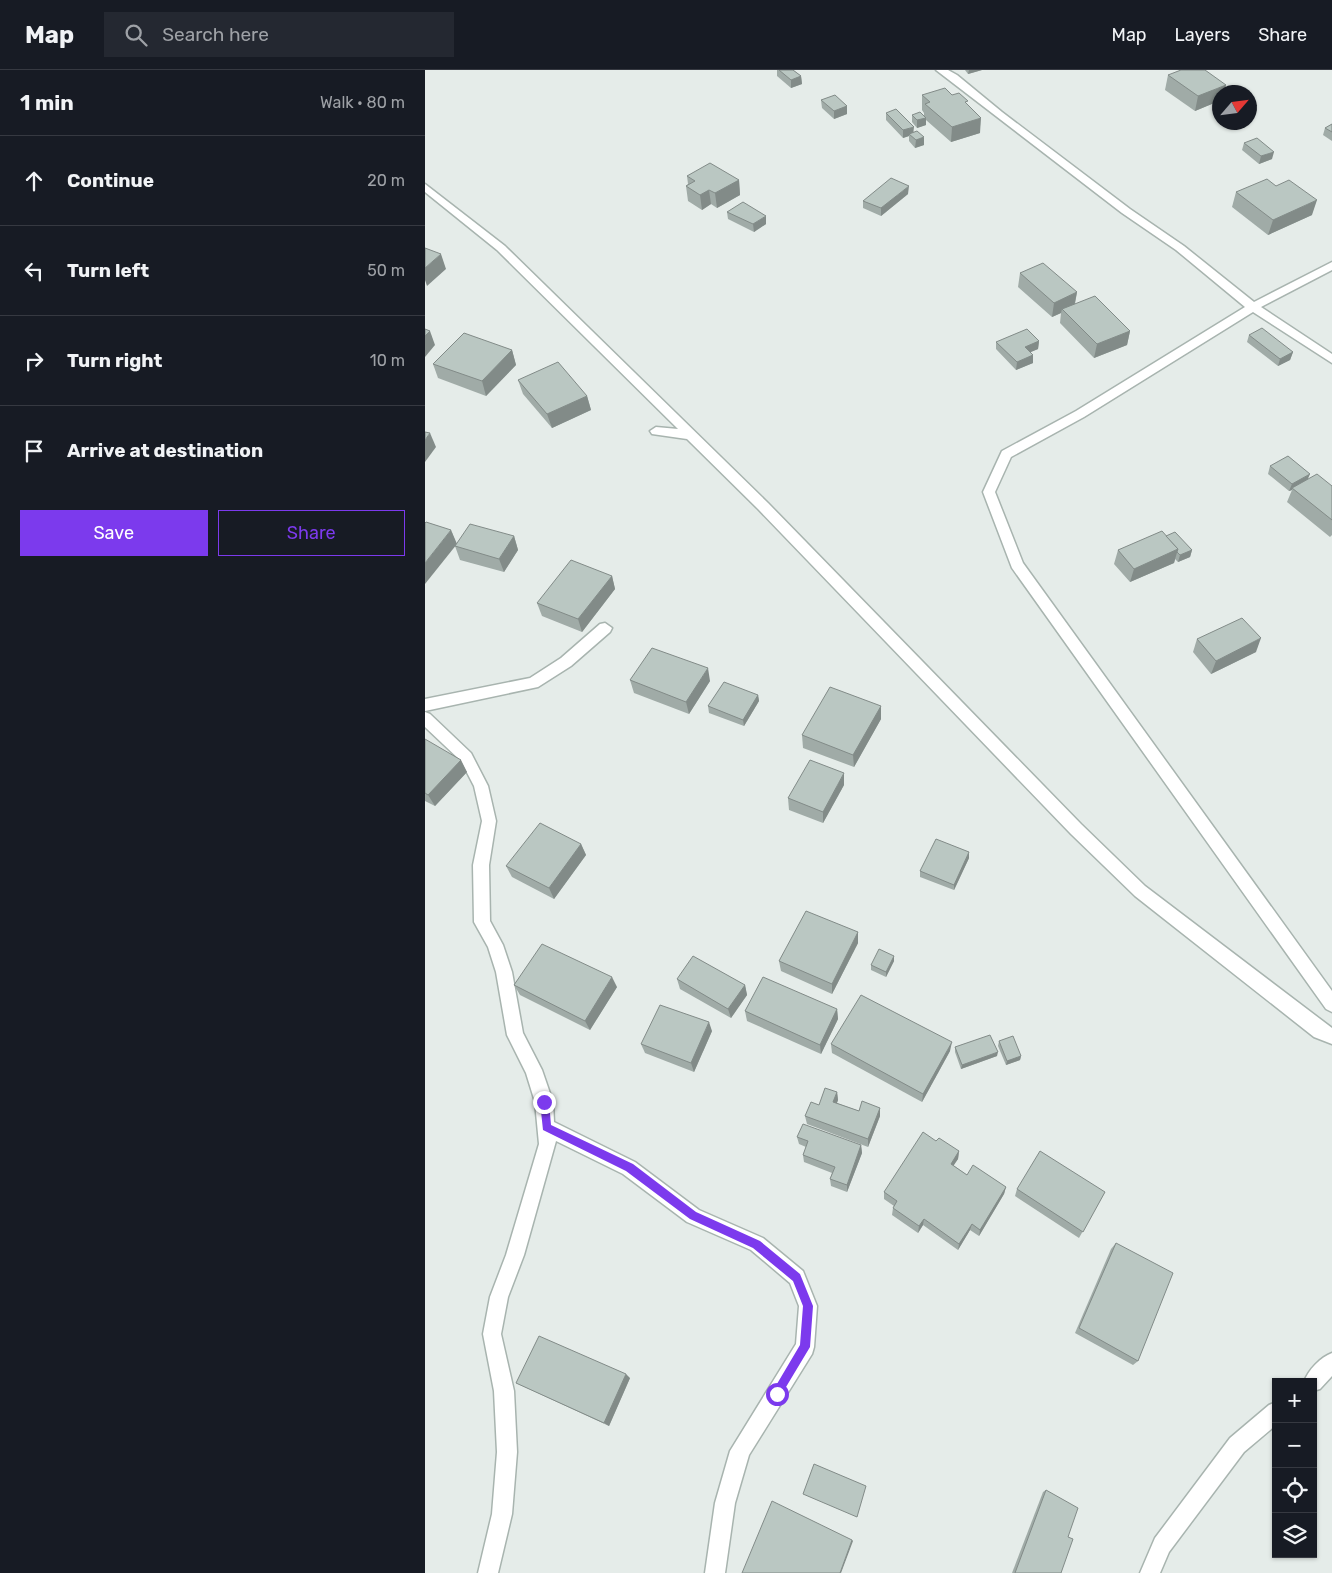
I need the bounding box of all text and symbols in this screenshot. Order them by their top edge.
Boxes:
search box [104,12,454,57]
text: Map [25,21,74,49]
icon: search [122,21,150,49]
text: Search here [162,23,269,46]
text: Map [1112,24,1147,46]
text: Layers [1175,24,1230,46]
text: Share [1258,24,1307,46]
north arrow [1212,85,1257,130]
text: 1 min [20,90,74,115]
text: Walk · 80 m [320,93,405,112]
icon: ahead [20,167,48,195]
text: Continue [67,169,154,192]
text: 20 m [367,171,405,190]
icon: left [20,257,48,285]
text: Turn left [67,259,149,282]
text: 50 m [367,261,405,280]
icon: right [20,347,48,375]
text: Turn right [67,349,162,372]
text: 10 m [370,351,405,370]
icon: arrive [20,437,48,465]
text: Arrive at destination [67,439,263,462]
button: Save [20,510,208,556]
button: Share [218,510,405,556]
route end [533,1091,556,1114]
map controls [1272,1378,1317,1558]
button: + [1272,1378,1317,1423]
route start [766,1383,789,1406]
button: − [1272,1423,1317,1468]
button: locate [1272,1468,1317,1513]
button: layers [1272,1513,1317,1558]

